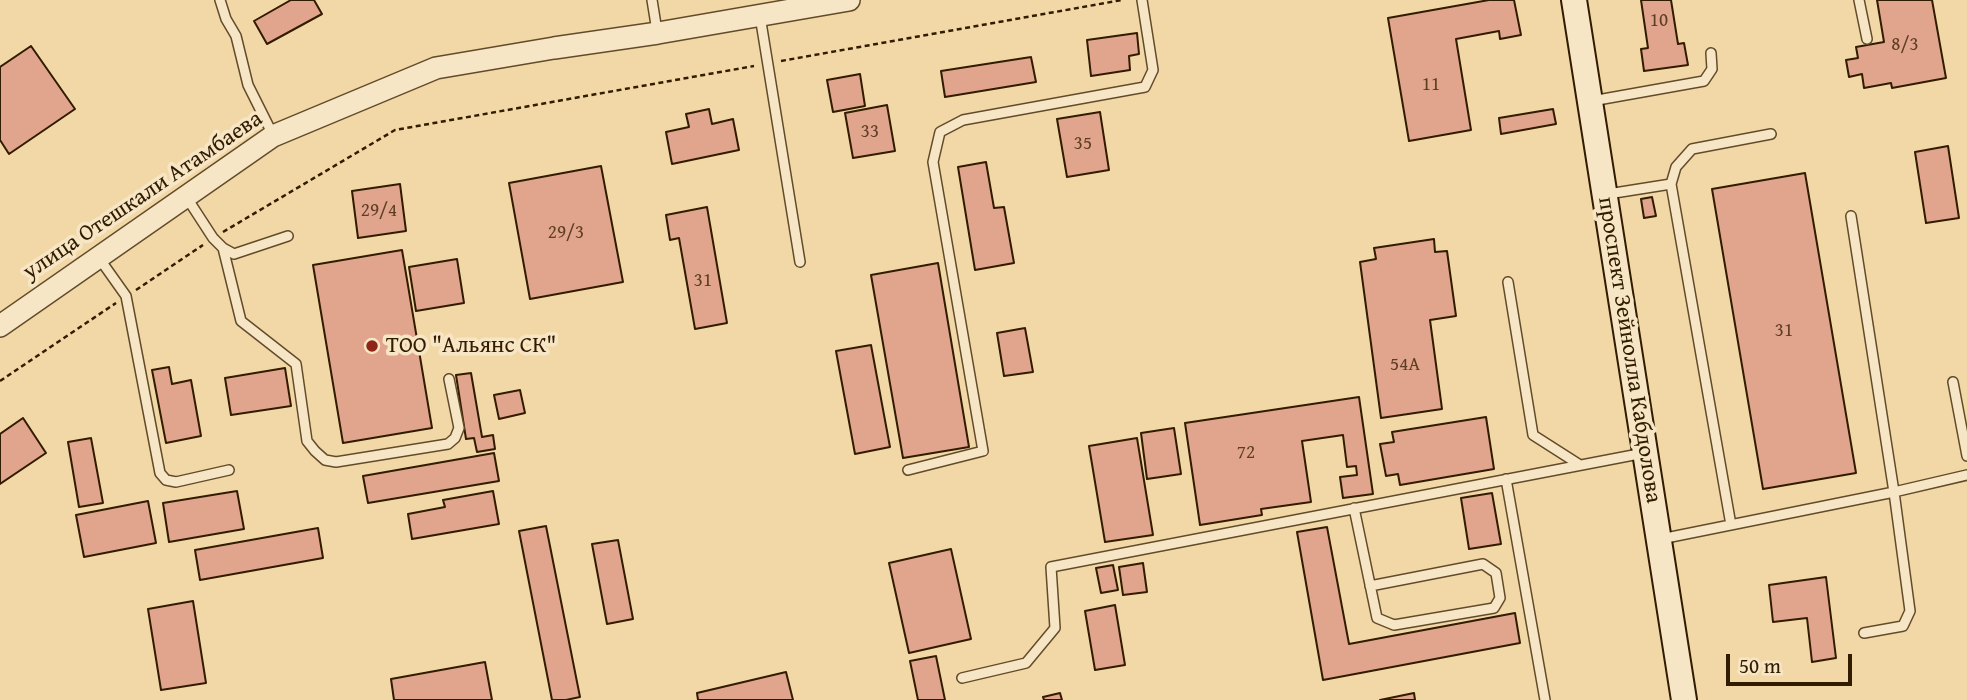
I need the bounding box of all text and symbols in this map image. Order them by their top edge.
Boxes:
house number: 10 [1650,10,1668,32]
house number: 8/3 [1891,34,1919,56]
house number: 11 [1422,74,1440,96]
street label: улица Отешкали Атамбаева [18,105,268,287]
house number: 33 [861,121,879,143]
house number: 35 [1074,133,1092,155]
street label: проспект Зейнолла Кабдолова [1591,195,1667,505]
house number: 29/4 [361,200,397,222]
house number: 29/3 [548,222,584,244]
house number: 31 [694,270,712,292]
house number: 31 [1775,320,1793,342]
place label: ТОО "Альянс СК" [386,332,556,360]
marker: ТОО "Альянс СК" [364,338,380,354]
house number: 54А [1390,354,1420,376]
house number: 72 [1237,442,1255,464]
scale bar [1729,640,1855,684]
text: 50 m [1739,650,1781,681]

